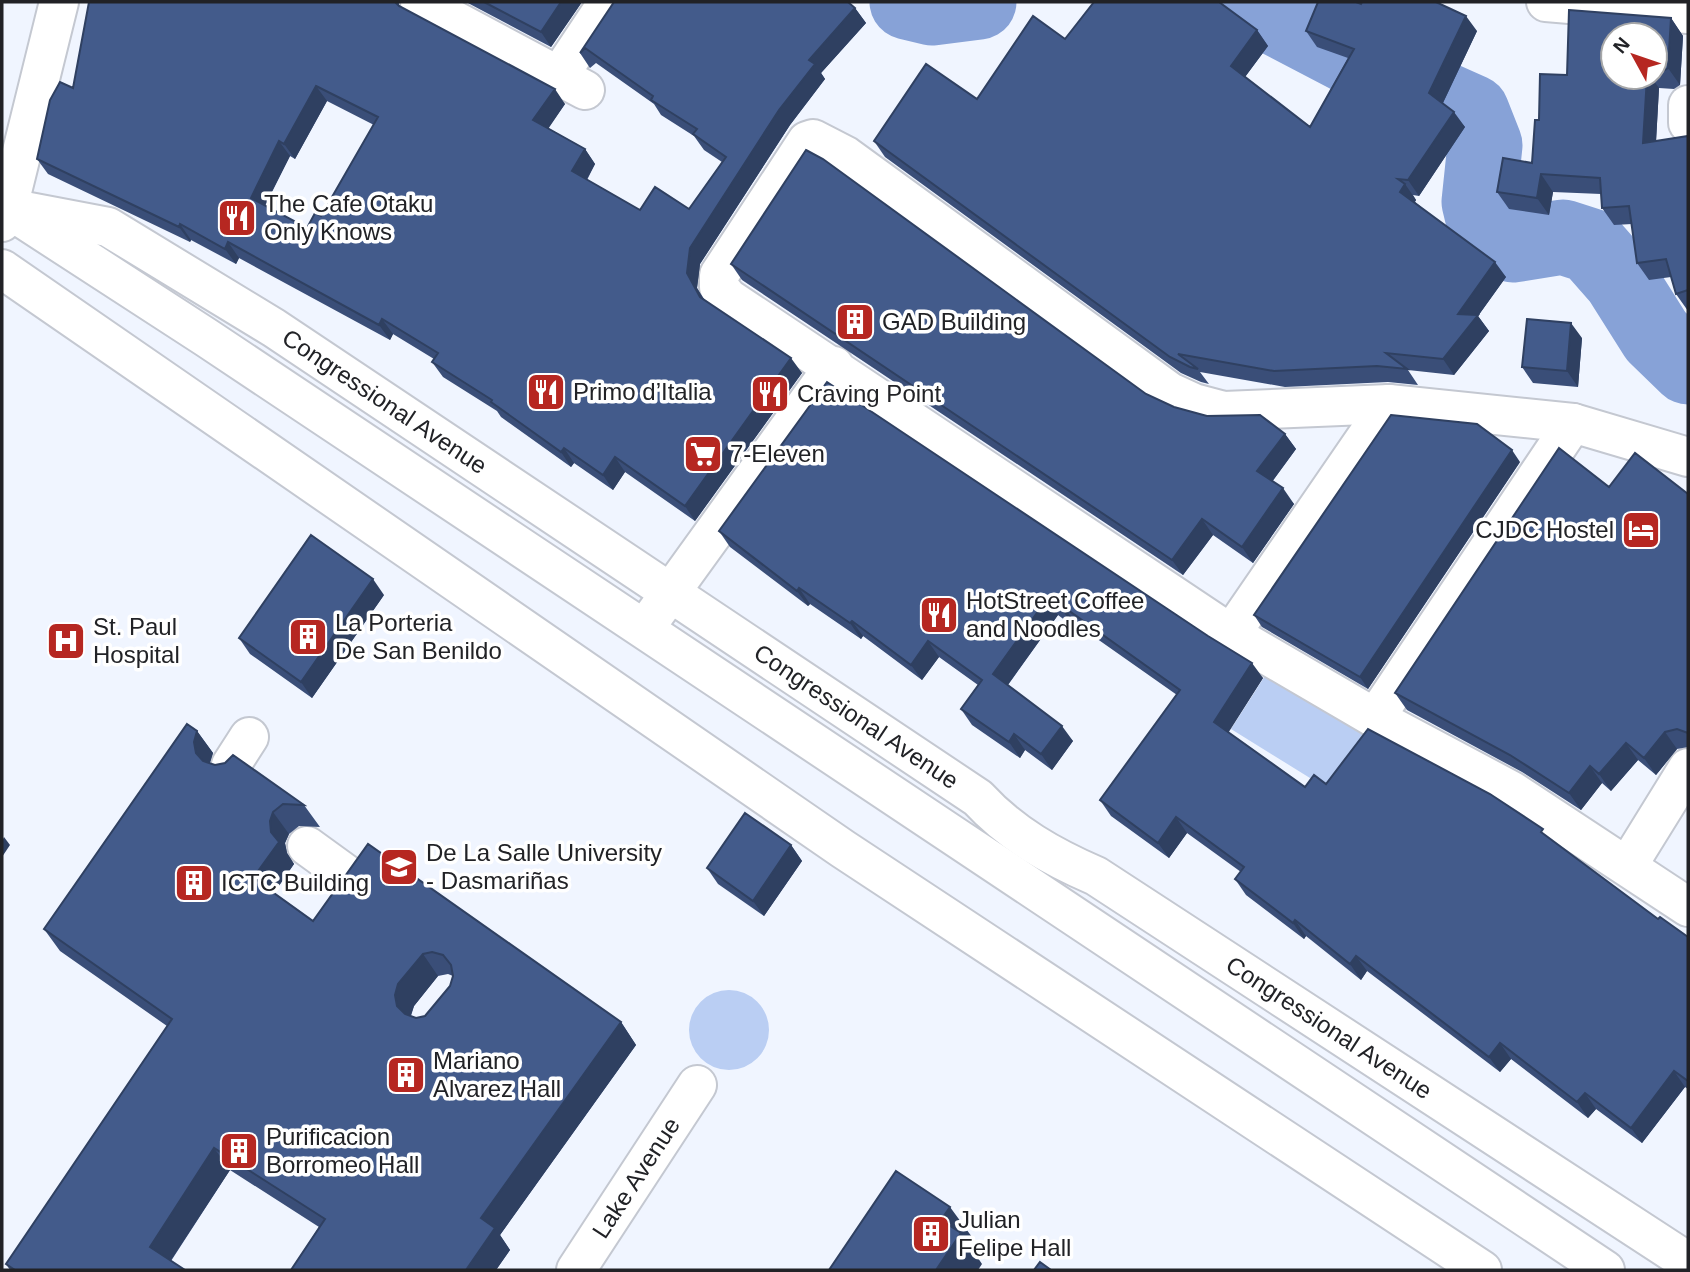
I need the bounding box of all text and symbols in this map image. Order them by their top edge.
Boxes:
north arrow [1599,21,1669,91]
text: N [1609,33,1634,57]
place label: The Cafe Otaku Only Knows [264,190,433,245]
restaurant icon: The Cafe Otaku Only Knows [216,197,258,239]
building icon: GAD Building [834,301,876,343]
place label: GAD Building [882,308,1026,335]
street label: Congressional Avenue [278,324,492,479]
restaurant icon: Primo d’Italia [525,371,567,413]
restaurant icon: Craving Point [749,373,791,415]
place label: Primo d’Italia [573,378,712,405]
place label: Craving Point [797,380,941,407]
supermarket icon: 7-Eleven [682,433,724,475]
place label: 7-Eleven [730,440,825,467]
hotel icon: CJDC Hostel [1620,509,1662,551]
place label: CJDC Hostel [1475,516,1614,543]
place label: HotStreet Coffee and Noodles [966,587,1144,642]
restaurant icon: HotStreet Coffee and Noodles [918,594,960,636]
place label: La Porteria De San Benildo [335,609,502,664]
place label: St. Paul Hospital [93,613,180,668]
building icon: La Porteria De San Benildo [287,616,329,658]
hospital icon: St. Paul Hospital [45,620,87,662]
street label: Congressional Avenue [749,638,964,794]
place label: De La Salle University - Dasmariñas [426,839,662,894]
school or university icon: De La Salle University - Dasmariñas [378,846,420,888]
building icon: ICTC Building [173,862,215,904]
place label: ICTC Building [221,869,369,896]
street label: Congressional Avenue [1221,951,1437,1104]
place label: Mariano Alvarez Hall [433,1047,561,1102]
building icon: Mariano Alvarez Hall [385,1054,427,1096]
street label: Lake Avenue [587,1112,685,1243]
place label: Purificacion Borromeo Hall [266,1123,419,1178]
building icon: Purificacion Borromeo Hall [218,1130,260,1172]
place label: Julian Felipe Hall [958,1206,1071,1261]
building icon: Julian Felipe Hall [910,1213,952,1255]

